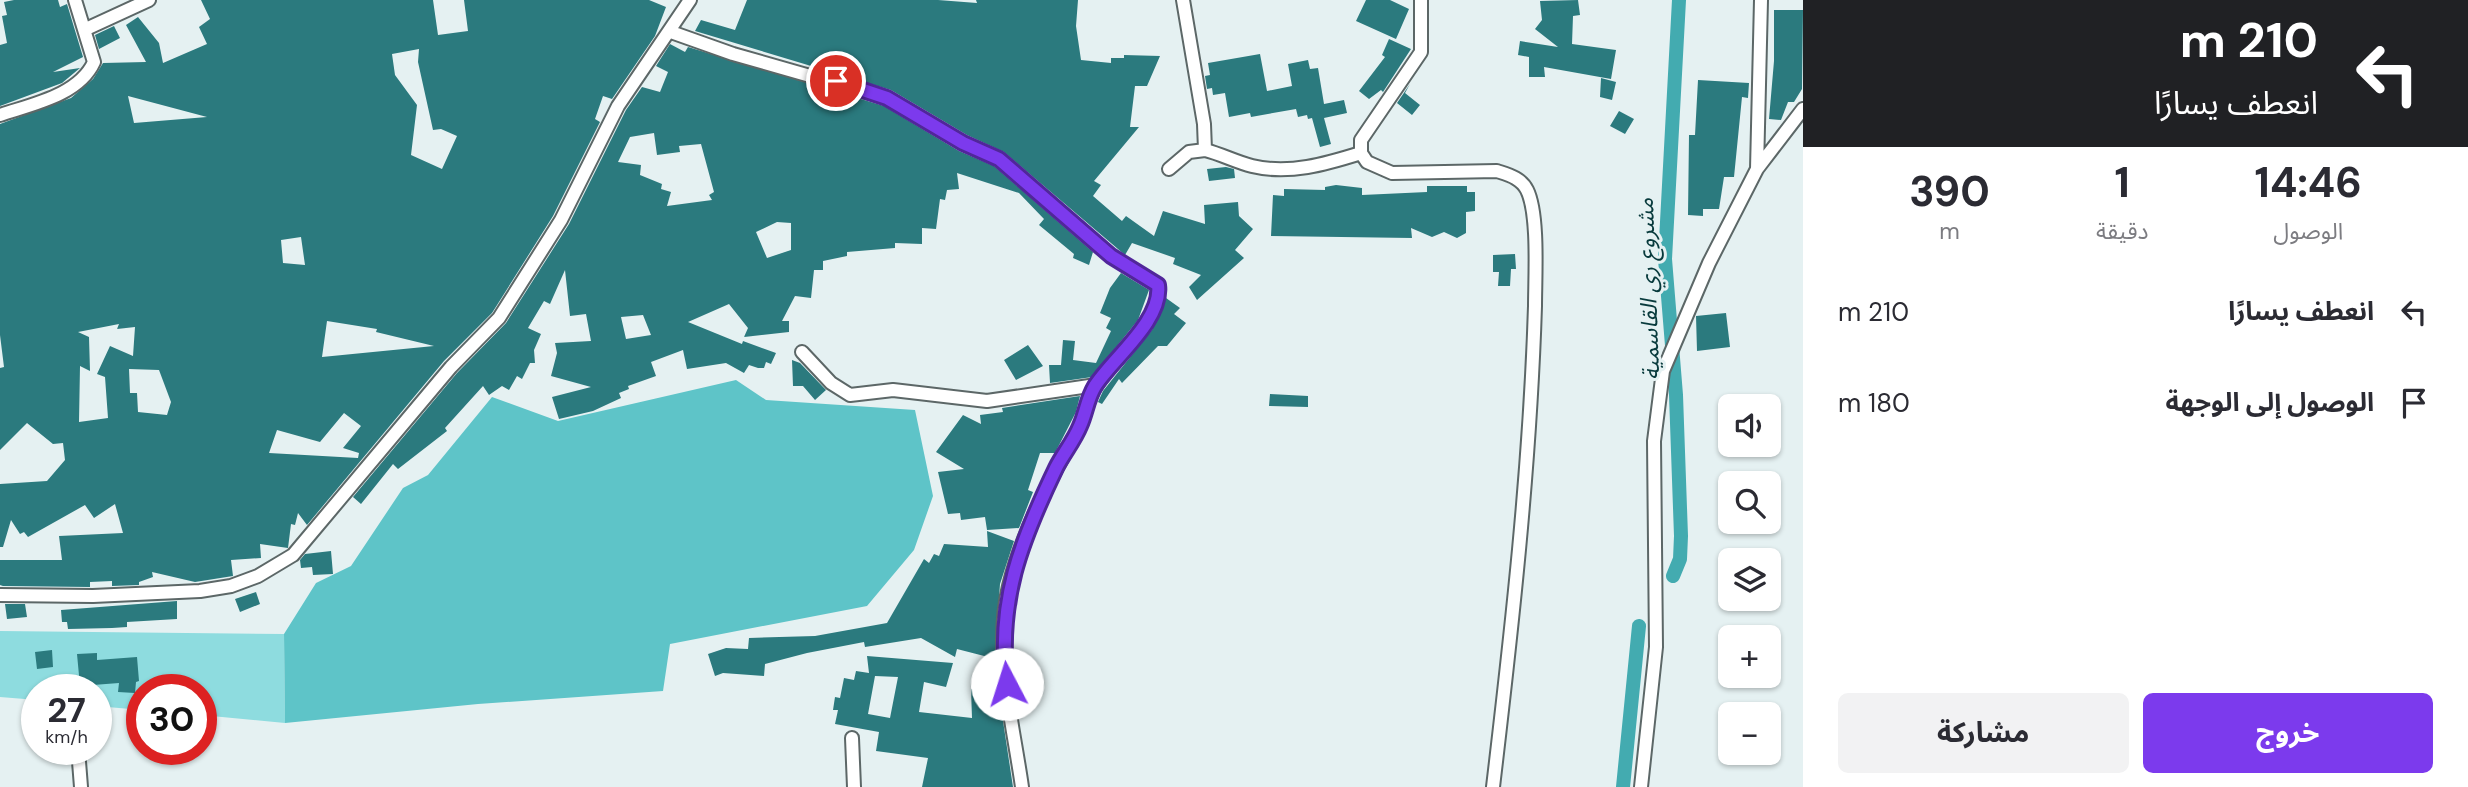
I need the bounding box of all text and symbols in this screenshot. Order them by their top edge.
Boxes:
text: 210 m [2180,8,2318,72]
icon: left [2342,28,2433,119]
pin [806,51,866,111]
icon: arrive [817,62,855,100]
text: انعطف يسارًا [2154,82,2318,124]
text: 1 [2115,155,2130,210]
text: 14:46 [2255,155,2362,210]
text: 390 [1909,164,1990,219]
water label: مشروع ري القاسمية [1630,197,1670,381]
text: m [1939,216,1960,246]
text: دقيقة [2096,216,2148,246]
text: الوصول [2273,216,2343,246]
icon: left [2395,293,2433,331]
text: انعطف يسارًا [2228,294,2374,328]
text: 210 m [1838,295,1909,329]
icon: arrive [2395,384,2433,422]
text: الوصول إلى الوجهة [2165,385,2374,419]
text: 180 m [1838,386,1910,420]
map controls [1718,394,1781,765]
button: sound [1718,394,1781,457]
button: search [1718,471,1781,534]
button: layers [1718,548,1781,611]
button: + [1718,625,1781,688]
position arrow [970,647,1044,721]
speed limit sign: 30 [126,674,217,765]
text: 27 [47,687,86,733]
button: مشاركة [1838,693,2129,773]
button: خروج [2143,693,2433,773]
button: − [1718,702,1781,765]
text: km/h [45,725,88,749]

